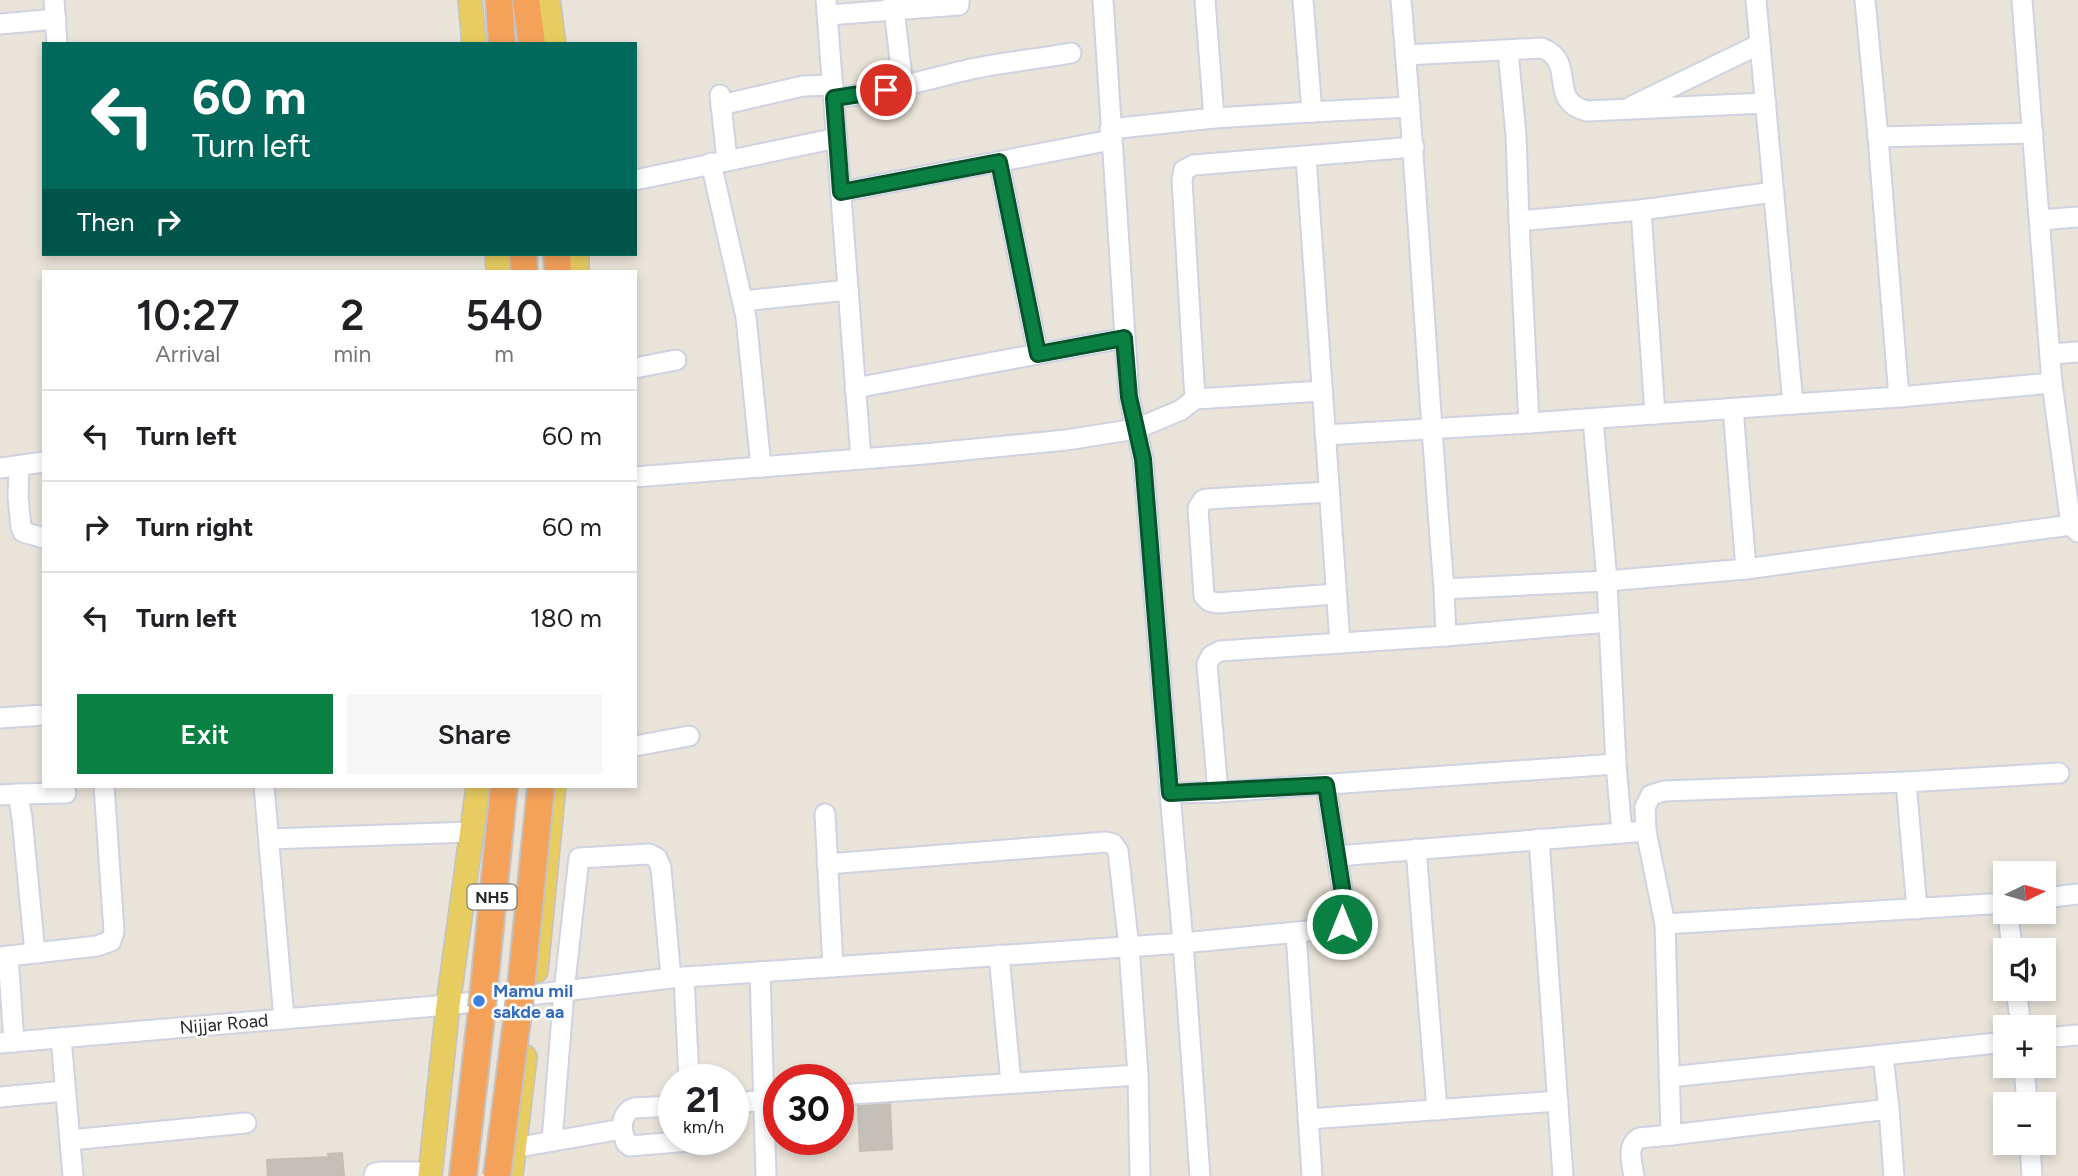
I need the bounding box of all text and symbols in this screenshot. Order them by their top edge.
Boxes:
pin [856,60,916,120]
text: 60 m [192,67,307,126]
icon: left [77,70,168,161]
icon: arrive [867,71,905,109]
text: Turn left [192,127,311,165]
icon: right [149,203,187,241]
text: Then [77,206,135,238]
text: 10:27 [136,290,240,341]
text: 2 [340,290,364,341]
text: 540 [465,290,543,341]
text: Arrival [155,340,220,368]
text: min [334,340,371,368]
text: m [494,340,514,368]
icon: left [77,417,115,455]
text: Turn left [136,420,237,452]
text: 60 m [542,420,602,452]
icon: right [77,508,115,546]
text: Turn right [136,511,253,543]
text: 60 m [542,511,602,543]
icon: left [77,599,115,637]
text: Turn left [136,602,237,634]
text: 180 m [530,602,602,634]
button: Exit [77,694,333,774]
button: Share [347,694,602,774]
north arrow [1993,861,2056,924]
map controls [1993,861,2056,1155]
road number: NH5 [468,884,516,909]
position arrow [1305,887,1379,961]
button: sound [1993,938,2056,1001]
place label: Mamu mil sakde aa [493,980,573,1023]
marker: Mamu mil sakde aa [471,993,487,1009]
street label: Nijjar Road [179,1009,269,1039]
button: + [1993,1015,2056,1078]
speed limit sign: 30 [763,1064,854,1155]
text: 21 [686,1079,721,1121]
button: − [1993,1092,2056,1155]
text: km/h [683,1116,724,1138]

